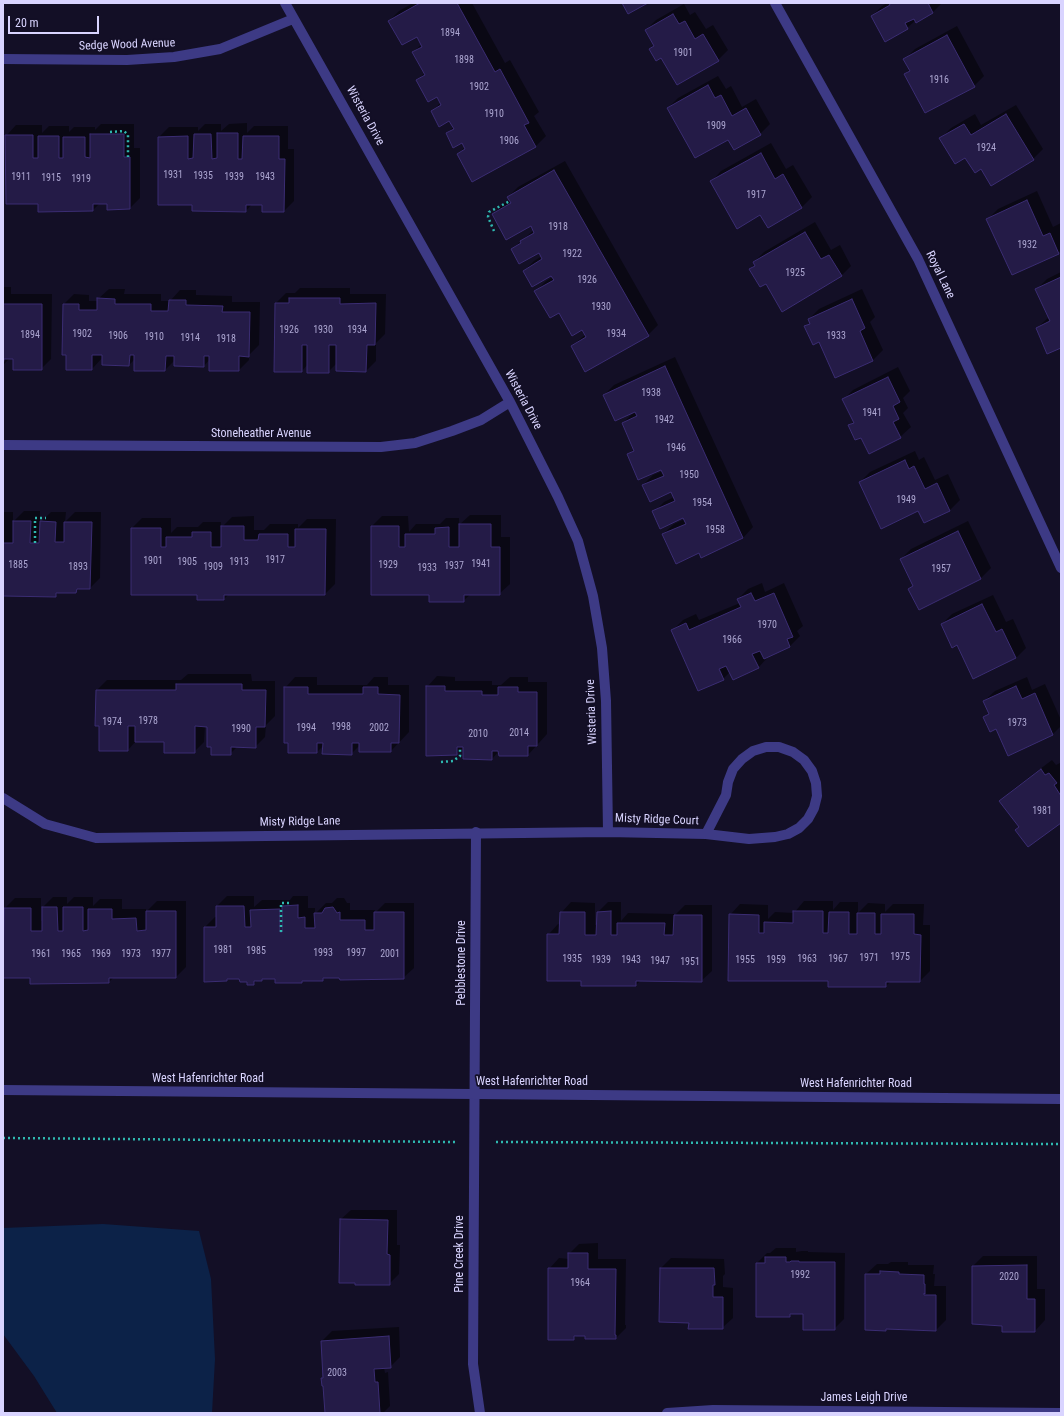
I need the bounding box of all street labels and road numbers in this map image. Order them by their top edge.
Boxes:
street label: Sedge Wood Avenue [79,36,175,54]
street label: Wisteria Drive [343,84,387,148]
street label: Royal Lane [922,249,958,301]
street label: Wisteria Drive [501,368,545,432]
street label: Stoneheather Avenue [211,427,311,441]
street label: Wisteria Drive [584,679,600,745]
street label: Misty Ridge Court [615,811,699,829]
street label: Misty Ridge Lane [259,814,341,830]
street label: Pebblestone Drive [455,920,469,1006]
street label: West Hafenrichter Road [152,1072,264,1086]
street label: West Hafenrichter Road [476,1075,588,1089]
street label: West Hafenrichter Road [800,1077,912,1091]
street label: Pine Creek Drive [453,1215,467,1293]
street label: James Leigh Drive [821,1391,907,1405]

